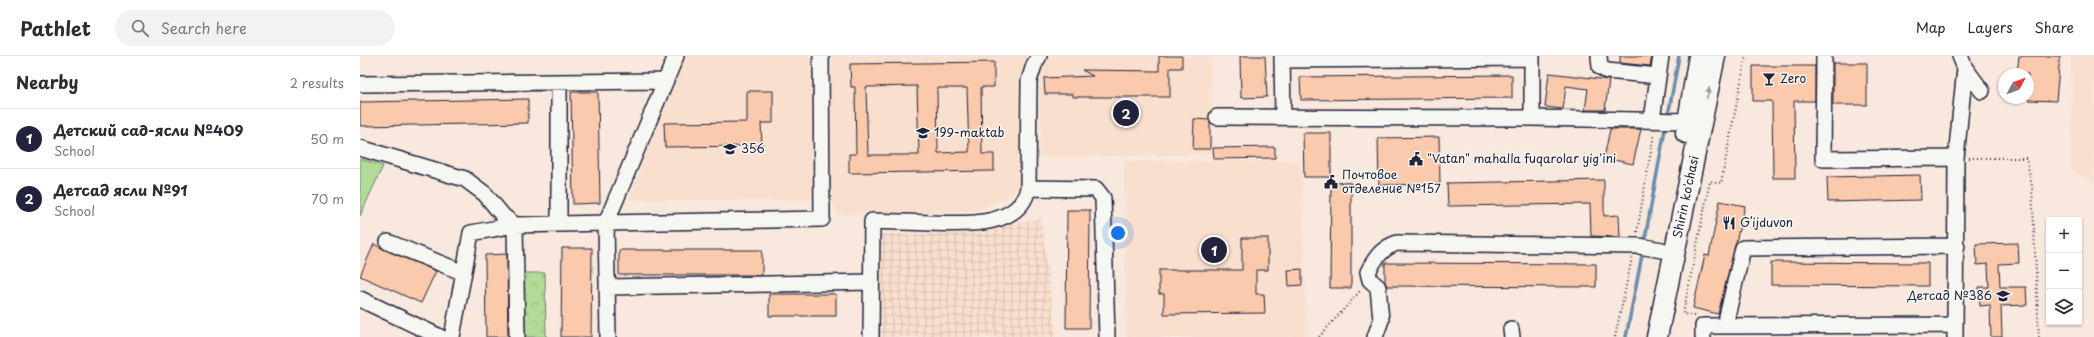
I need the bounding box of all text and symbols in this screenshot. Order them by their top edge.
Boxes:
search box [115,10,395,46]
text: Pathlet [20,14,91,42]
text: Search here [161,16,247,39]
icon: search [129,17,151,39]
text: Map [1916,17,1946,38]
text: Layers [1968,17,2013,38]
text: Share [2035,17,2074,38]
north arrow [1998,68,2034,104]
text: Nearby [16,69,78,95]
place label: Zero [1780,69,1806,87]
bar icon: Zero [1761,71,1777,87]
text: 2 results [290,73,344,92]
one-way arrow [1705,87,1711,99]
pin: 2 [1113,98,1139,128]
text: Детский сад-ясли №409 [54,118,243,141]
place label: 199-maktab [934,123,1005,141]
school or university icon: 199-maktab [915,125,931,141]
text: 1 [26,129,32,148]
text: 50 m [310,129,344,148]
place label: 356 [741,139,765,157]
text: School [54,141,95,160]
school or university icon: 356 [722,141,738,157]
place label: "Vatan" mahalla fuqarolar yig'ini [1427,149,1616,167]
public building icon: "Vatan" mahalla fuqarolar yig'ini [1408,151,1424,167]
street label: Shirin ko'chasi [1668,154,1703,240]
place label: Почтовое отделение №157 [1342,165,1441,197]
public building icon: Почтовое отделение №157 [1323,174,1339,190]
text: Детсад ясли №91 [54,178,188,201]
text: 2 [24,189,34,208]
text: 70 m [311,189,344,208]
text: School [54,201,95,220]
place label: Gʻijduvon [1740,213,1793,231]
restaurant icon: Gʻijduvon [1721,215,1737,231]
map controls [2046,217,2082,325]
button: + [2046,217,2082,253]
your location [1108,223,1128,243]
pin: 1 [1201,235,1227,265]
button: − [2046,253,2082,289]
place label: Детсад №386 [1907,286,1992,304]
school or university icon: Детсад №386 [1995,288,2011,304]
button: layers [2046,289,2082,325]

